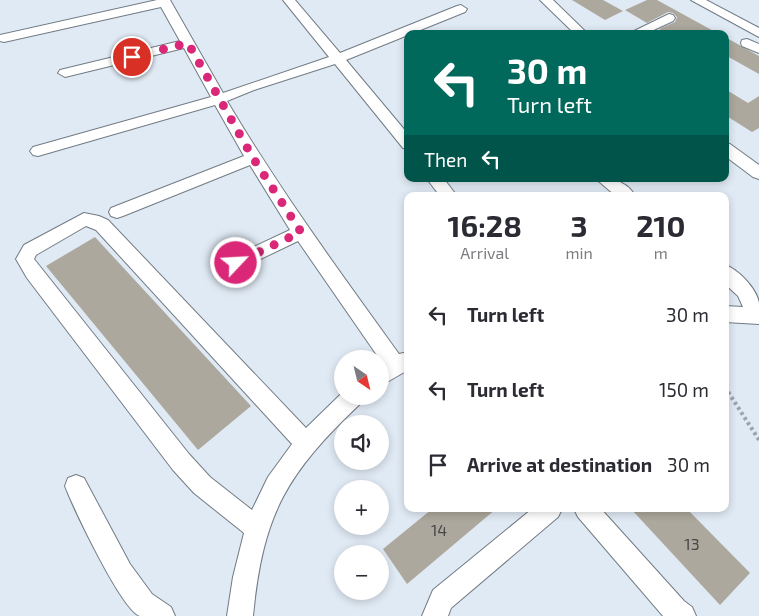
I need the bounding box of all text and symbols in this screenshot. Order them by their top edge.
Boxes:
pin [111,36,153,78]
icon: arrive [118,43,146,71]
text: 30 m [507,49,587,91]
icon: left [424,50,489,115]
text: Turn left [507,91,592,117]
icon: left [477,145,505,173]
text: Then [424,148,467,171]
text: 16:28 [447,207,522,243]
text: 3 [571,207,588,243]
text: 210 [636,207,686,243]
position arrow [209,236,261,288]
text: Arrival [460,243,509,262]
text: min [565,243,593,262]
text: m [654,243,668,262]
icon: left [424,301,452,329]
text: Turn left [467,303,544,326]
text: 30 m [666,303,709,326]
north arrow [334,350,389,405]
map controls [334,350,389,600]
icon: left [424,376,452,404]
text: Turn left [467,378,544,401]
text: 150 m [659,378,709,401]
button: sound [334,415,389,470]
icon: arrive [424,451,452,479]
text: Arrive at destination [467,453,652,476]
text: 30 m [667,453,710,476]
button: + [334,480,389,535]
house number: 14 [431,520,447,539]
house number: 13 [684,534,700,553]
button: − [334,545,389,600]

